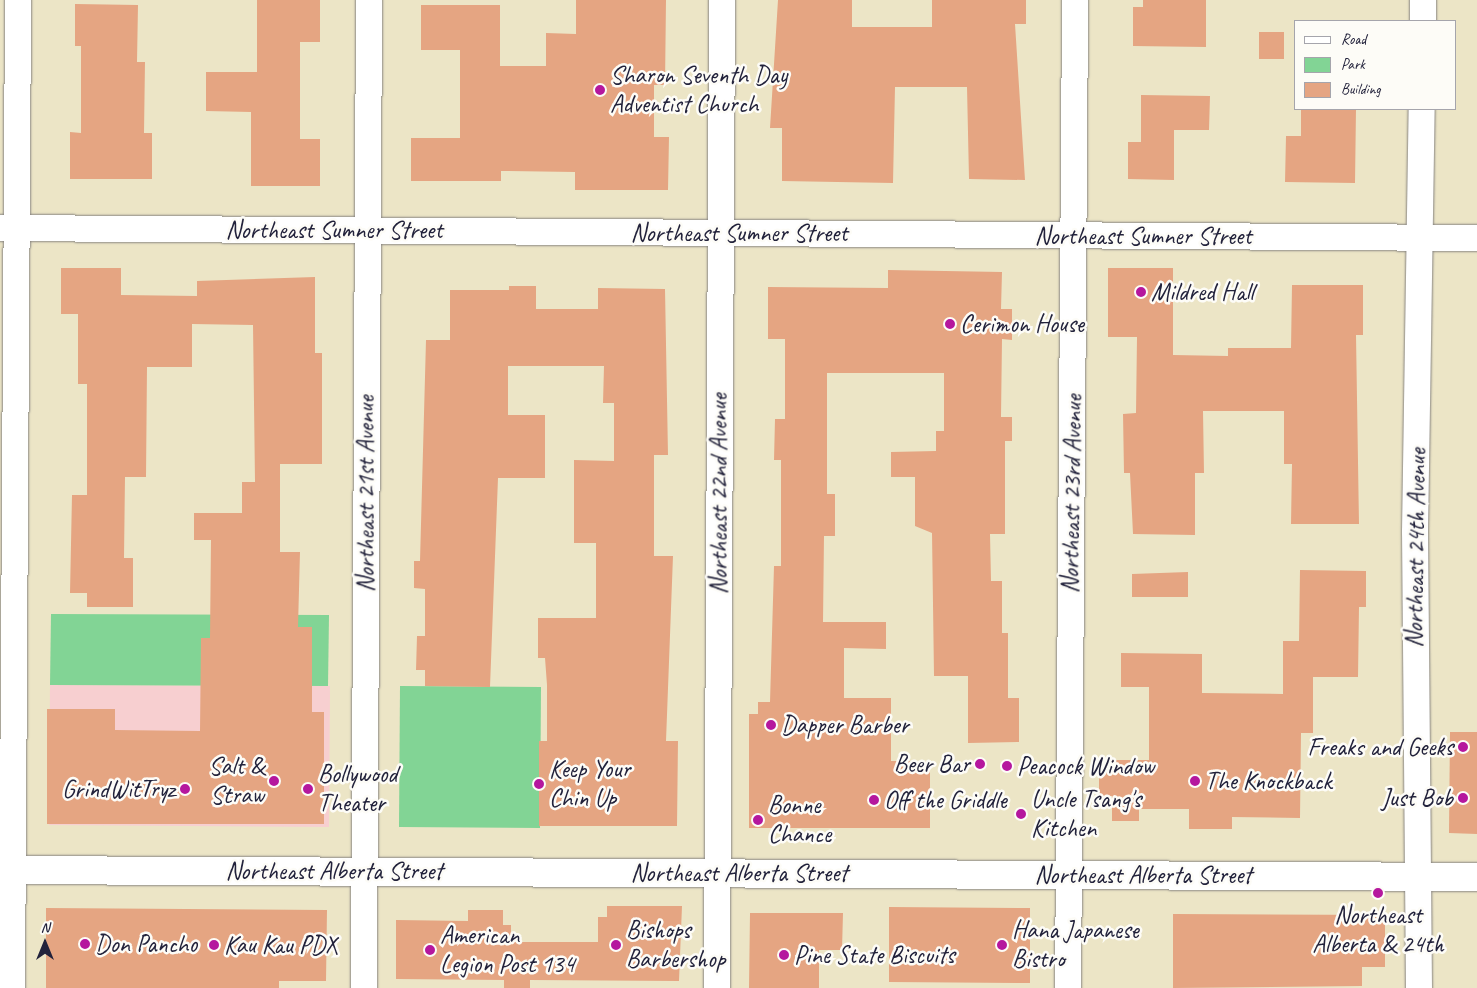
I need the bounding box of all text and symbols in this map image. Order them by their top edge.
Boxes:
legend [1294,20,1457,110]
text: Road [1341,30,1366,49]
text: Park [1341,55,1365,74]
place label: Sharon Seventh Day Adventist Church [610,61,787,120]
text: Building [1341,80,1380,99]
marker: Sharon Seventh Day Adventist Church [594,84,606,96]
street label: Northeast Sumner Street [225,215,443,245]
street label: Northeast Sumner Street [630,218,848,248]
street label: Northeast Sumner Street [1034,221,1252,251]
place label: Mildred Hall [1151,277,1254,307]
marker: Mildred Hall [1135,286,1147,298]
place label: Cerimon House [960,309,1084,339]
marker: Cerimon House [944,318,956,330]
street label: Northeast 22nd Avenue [704,394,734,594]
street label: Northeast 23rd Avenue [1055,395,1089,593]
street label: Northeast 21st Avenue [351,396,381,592]
street label: Northeast 24th Avenue [1399,448,1433,648]
place label: Dapper Barber [781,710,909,740]
marker: Dapper Barber [765,719,777,731]
place label: Freaks and Geeks [1307,732,1453,762]
marker: Freaks and Geeks [1457,741,1469,753]
place label: Beer Bar [893,749,970,779]
place label: Peacock Window [1017,751,1154,781]
place label: Salt & Straw [209,752,264,811]
place label: Keep Your Chin Up [549,755,630,814]
marker: Beer Bar [974,758,986,770]
place label: Bollywood Theater [318,760,397,819]
marker: Peacock Window [1001,760,1013,772]
place label: The Knockback [1205,766,1331,796]
place label: GrindWitTryz [62,774,175,804]
marker: Salt & Straw [268,775,280,787]
marker: The Knockback [1189,775,1201,787]
marker: Keep Your Chin Up [533,778,545,790]
marker: GrindWitTryz [179,783,191,795]
marker: Bollywood Theater [302,783,314,795]
place label: Just Bob [1381,783,1453,813]
place label: Off the Griddle [884,785,1007,815]
place label: Uncle Tsang's Kitchen [1031,785,1142,844]
place label: Bonne Chance [768,791,831,850]
marker: Just Bob [1457,792,1469,804]
marker: Off the Griddle [868,794,880,806]
marker: Uncle Tsang's Kitchen [1015,808,1027,820]
marker: Bonne Chance [752,814,764,826]
street label: Northeast Alberta Street [225,856,443,886]
street label: Northeast Alberta Street [630,858,848,888]
street label: Northeast Alberta Street [1034,860,1252,890]
marker: Northeast Alberta & 24th [1372,887,1384,899]
place label: Northeast Alberta & 24th [1312,901,1444,960]
place label: Bishops Barbershop [626,916,725,975]
place label: Hana Japanese Bistro [1012,916,1138,975]
north arrow [20,918,70,968]
text: N [41,919,49,936]
place label: American Legion Post 134 [440,921,575,980]
place label: Don Pancho [95,929,198,959]
place label: Kau Kau PDX [224,930,338,960]
marker: Don Pancho [79,938,91,950]
marker: Kau Kau PDX [208,939,220,951]
marker: Bishops Barbershop [610,939,622,951]
marker: Hana Japanese Bistro [996,939,1008,951]
place label: Pine State Biscuits [794,940,956,970]
marker: American Legion Post 134 [424,944,436,956]
marker: Pine State Biscuits [778,949,790,961]

